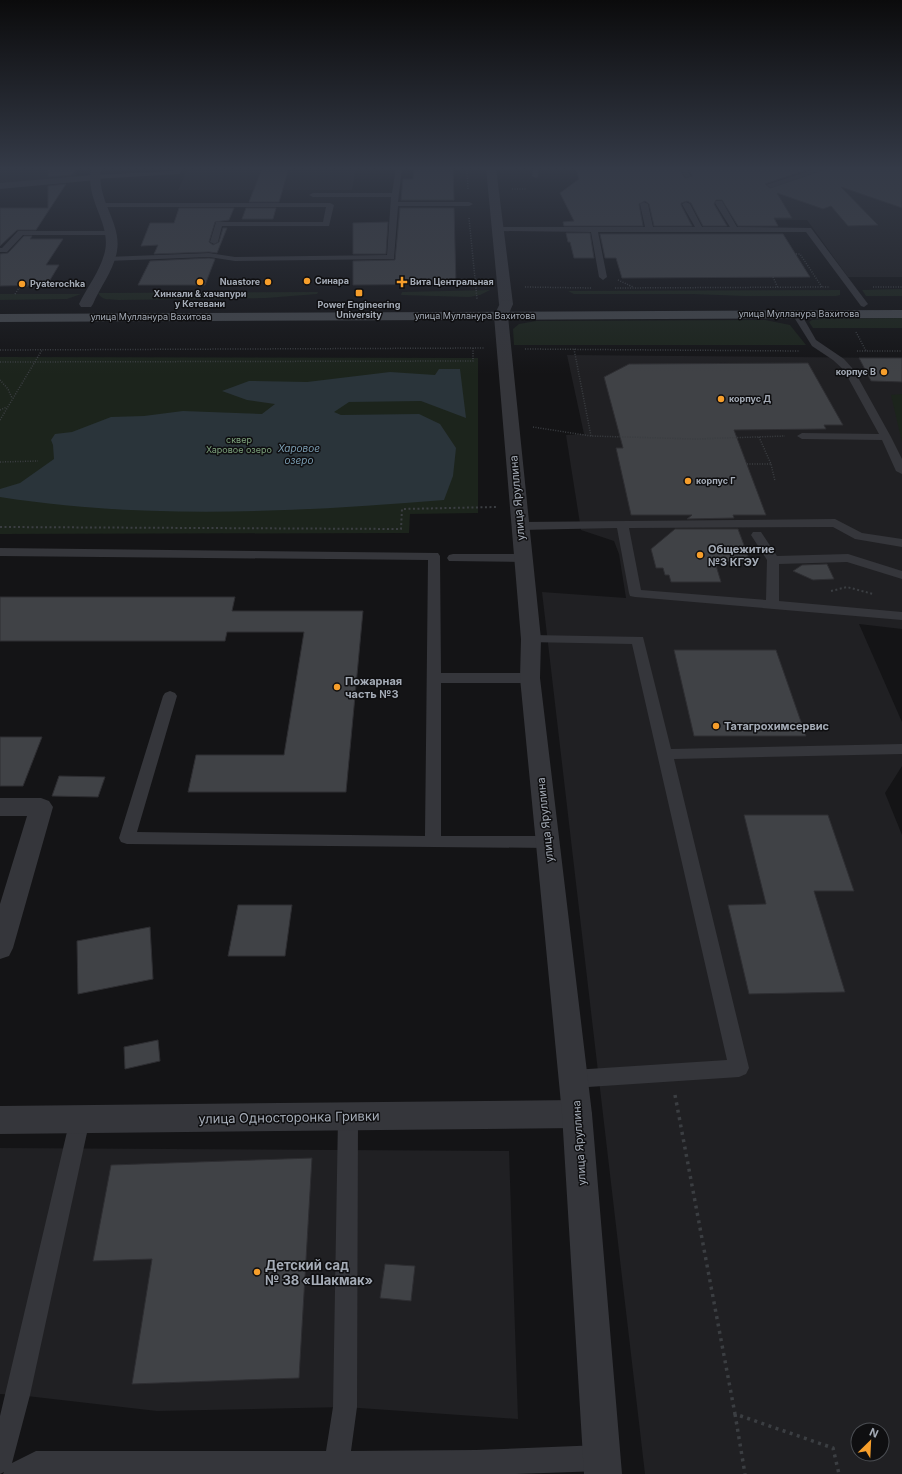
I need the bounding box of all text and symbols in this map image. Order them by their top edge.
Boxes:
place label: Синара [315,275,349,286]
place label: Nuastore [220,276,261,287]
marker: Синара [302,276,312,286]
place label: Вита Центральная [410,276,494,287]
marker: Хинкали & хачапури у Кетевани [195,277,205,287]
marker: Nuastore [263,277,273,287]
marker: Вита Центральная [397,277,407,287]
place label: Pyaterochka [30,278,85,289]
marker: Pyaterochka [17,279,27,289]
place label: Хинкали & хачапури у Кетевани [154,288,247,309]
marker: Power Engineering University [354,288,364,298]
place label: Power Engineering University [318,299,401,320]
street label: улица Мулланура Вахитова [739,308,859,319]
street label: улица Мулланура Вахитова [415,310,535,321]
street label: улица Мулланура Вахитова [91,311,211,322]
place label: корпус В [836,366,876,377]
marker: корпус В [879,367,889,377]
place label: корпус Д [729,393,771,404]
marker: корпус Д [716,394,726,404]
park label: сквер Харовое озеро [206,434,272,455]
water label: Харовое озеро [277,442,320,466]
street label: улица Яруллина [506,455,528,541]
place label: корпус Г [696,475,736,486]
marker: корпус Г [683,476,693,486]
place label: Общежитие №3 КГЭУ [708,542,775,569]
marker: Общежитие №3 КГЭУ [695,550,705,560]
place label: Пожарная часть №3 [345,674,402,701]
marker: Пожарная часть №3 [332,682,342,692]
place label: Татагрохимсервис [724,719,830,733]
marker: Татагрохимсервис [711,721,721,731]
street label: улица Яруллина [534,777,556,863]
street label: улица Яруллина [569,1100,589,1186]
street label: улица Односторонка Гривки [198,1107,380,1127]
place label: Детский сад № 38 «Шакмак» [265,1257,374,1288]
marker: Детский сад № 38 «Шакмак» [252,1267,262,1277]
north arrow [850,1422,890,1462]
text: N [867,1425,881,1441]

